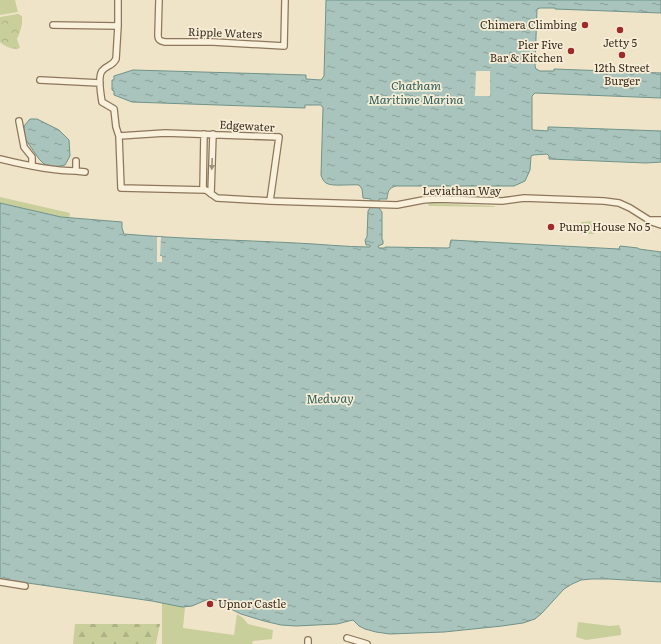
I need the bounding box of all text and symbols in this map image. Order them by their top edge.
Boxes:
place label: Chimera Climbing [480,16,578,32]
marker: Chimera Climbing [580,20,590,30]
street label: Ripple Waters [188,23,262,41]
marker: Jetty 5 [615,25,625,35]
place label: Jetty 5 [603,34,637,50]
place label: Pier Five Bar & Kitchen [490,36,563,65]
marker: Pier Five Bar & Kitchen [566,46,576,56]
marker: 12th Street Burger [617,50,627,60]
place label: 12th Street Burger [594,59,650,88]
water label: Chatham Maritime Marina [369,76,464,108]
street label: Edgewater [219,116,276,134]
one-way arrow [209,158,215,171]
street label: Leviathan Way [423,182,502,198]
place label: Pump House No 5 [559,218,651,234]
marker: Pump House No 5 [546,222,556,232]
water label: Medway [306,389,354,407]
place label: Upnor Castle [218,595,287,611]
marker: Upnor Castle [205,599,215,609]

